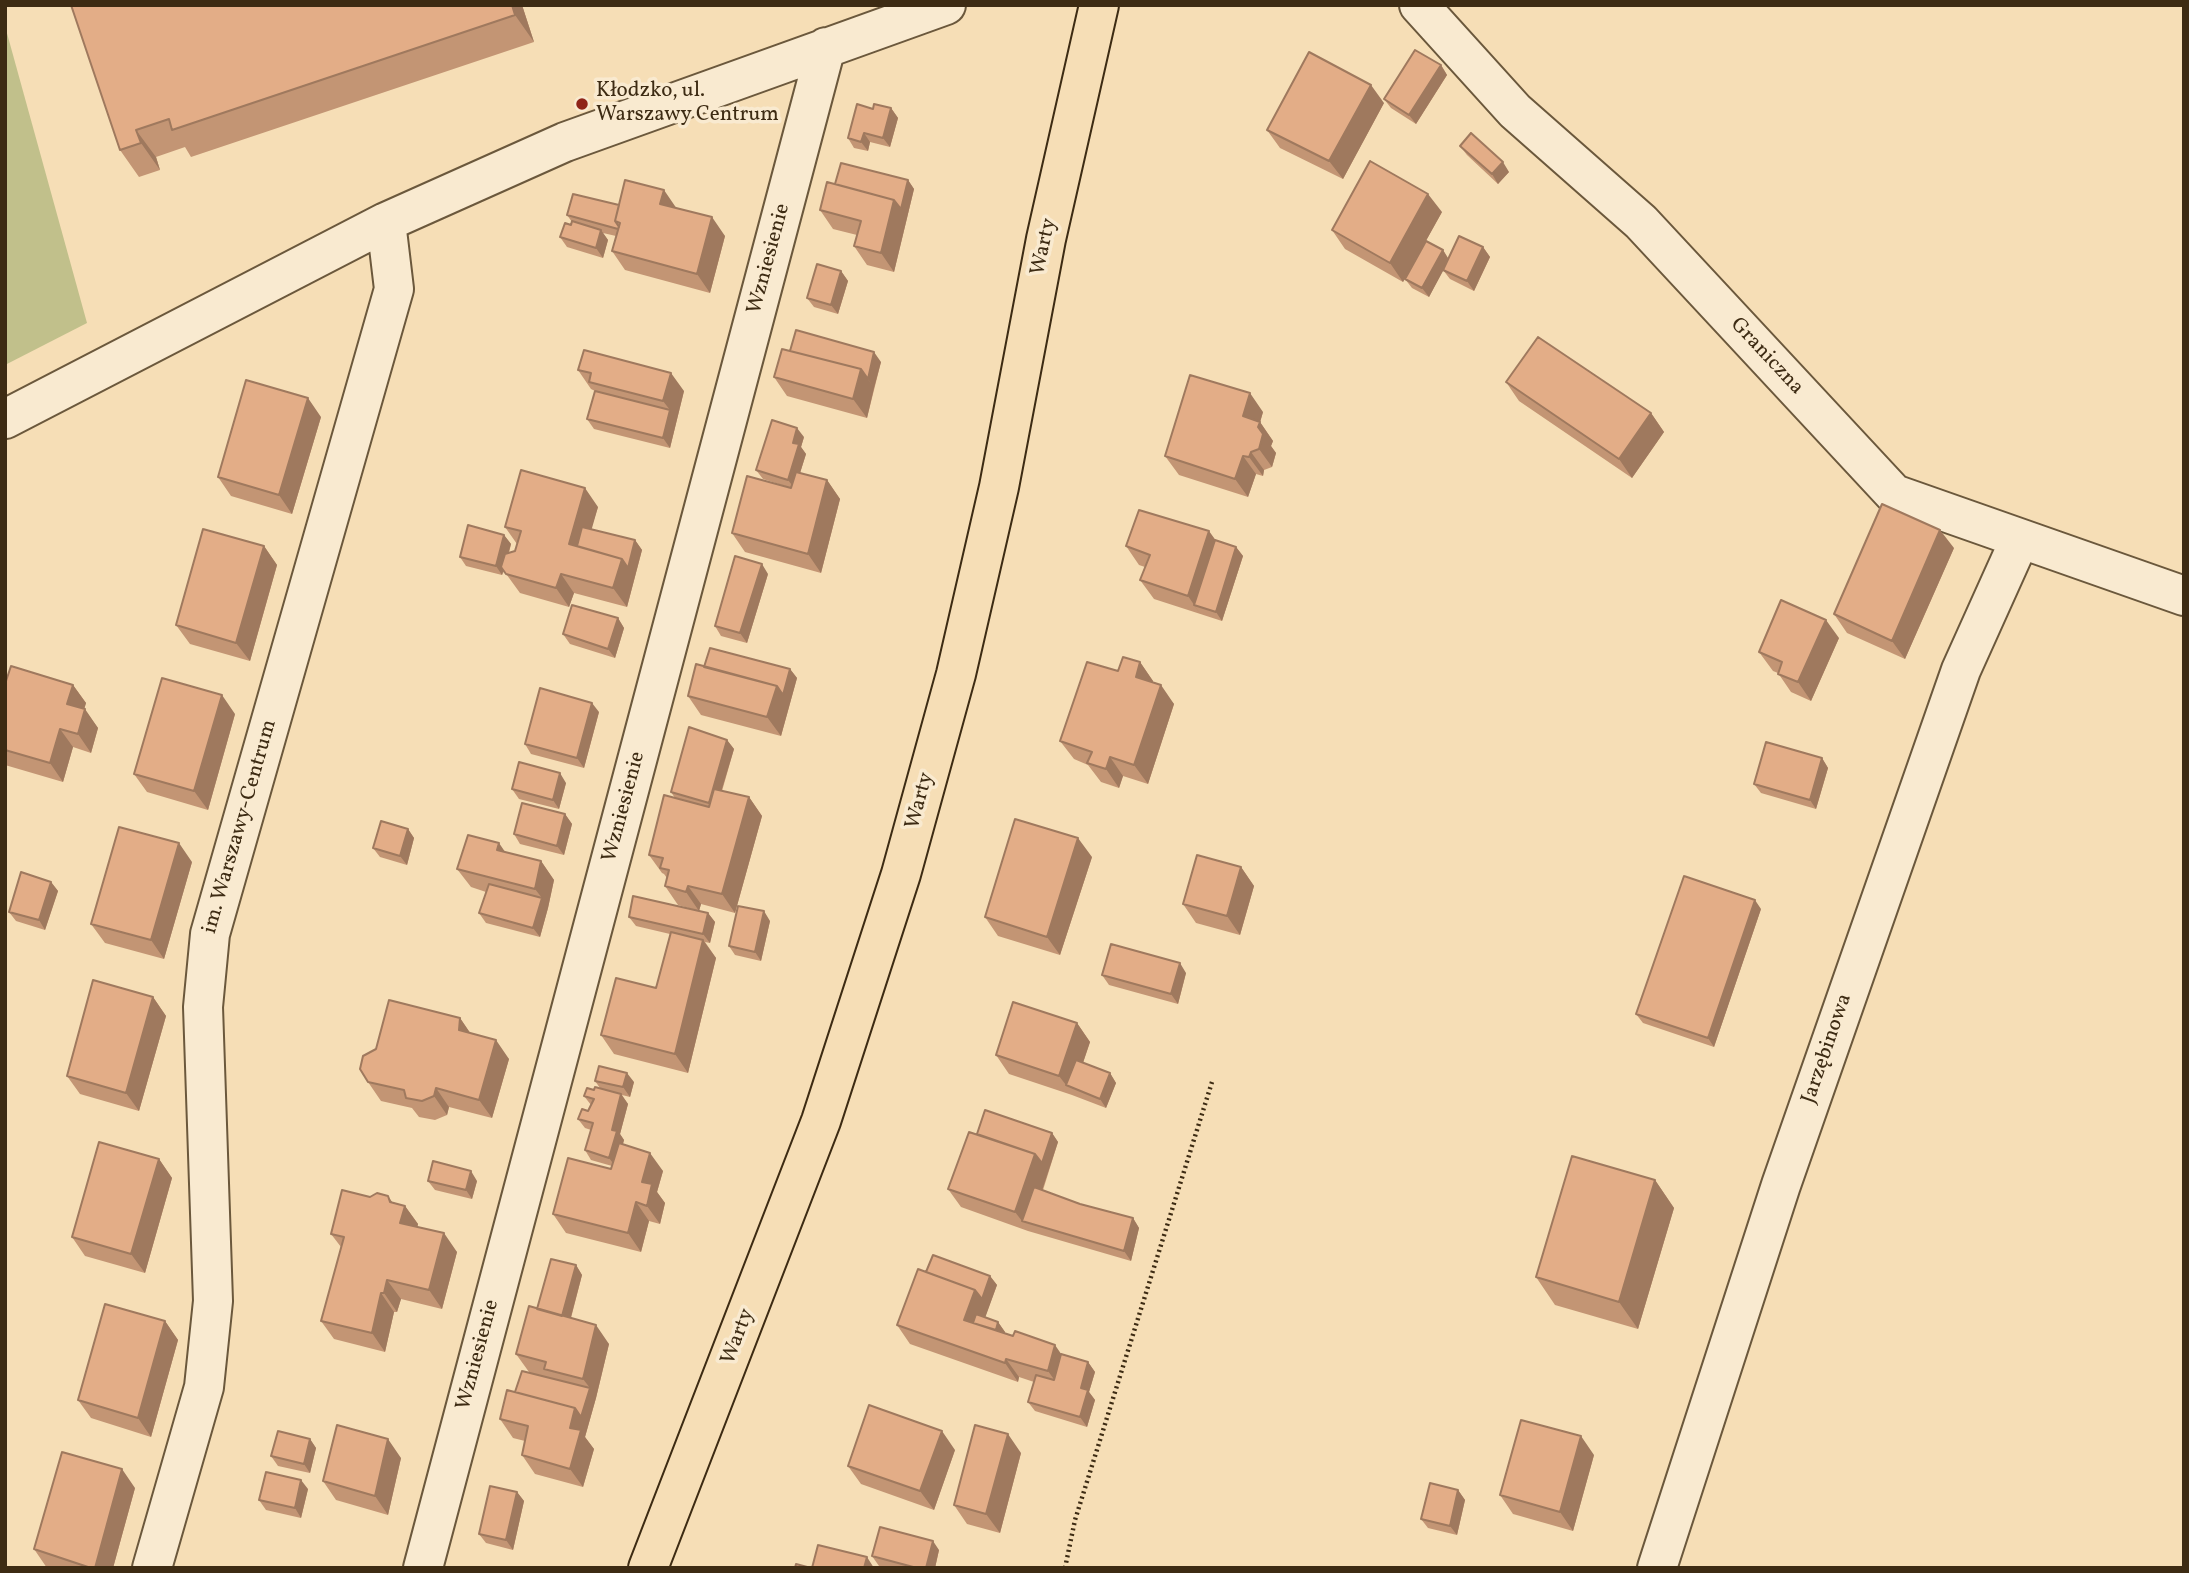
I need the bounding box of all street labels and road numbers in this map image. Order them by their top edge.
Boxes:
street label: Wzniesienie [743,201,797,317]
street label: Warty [1027,216,1063,278]
street label: Graniczna [1724,313,1808,401]
street label: im. Warszawy-Centrum [198,717,284,937]
street label: Wzniesienie [598,749,652,865]
street label: Warty [901,770,941,832]
street label: Jarzębinowa [1797,991,1859,1107]
street label: Wzniesienie [452,1297,506,1413]
street label: Warty [717,1306,761,1368]

